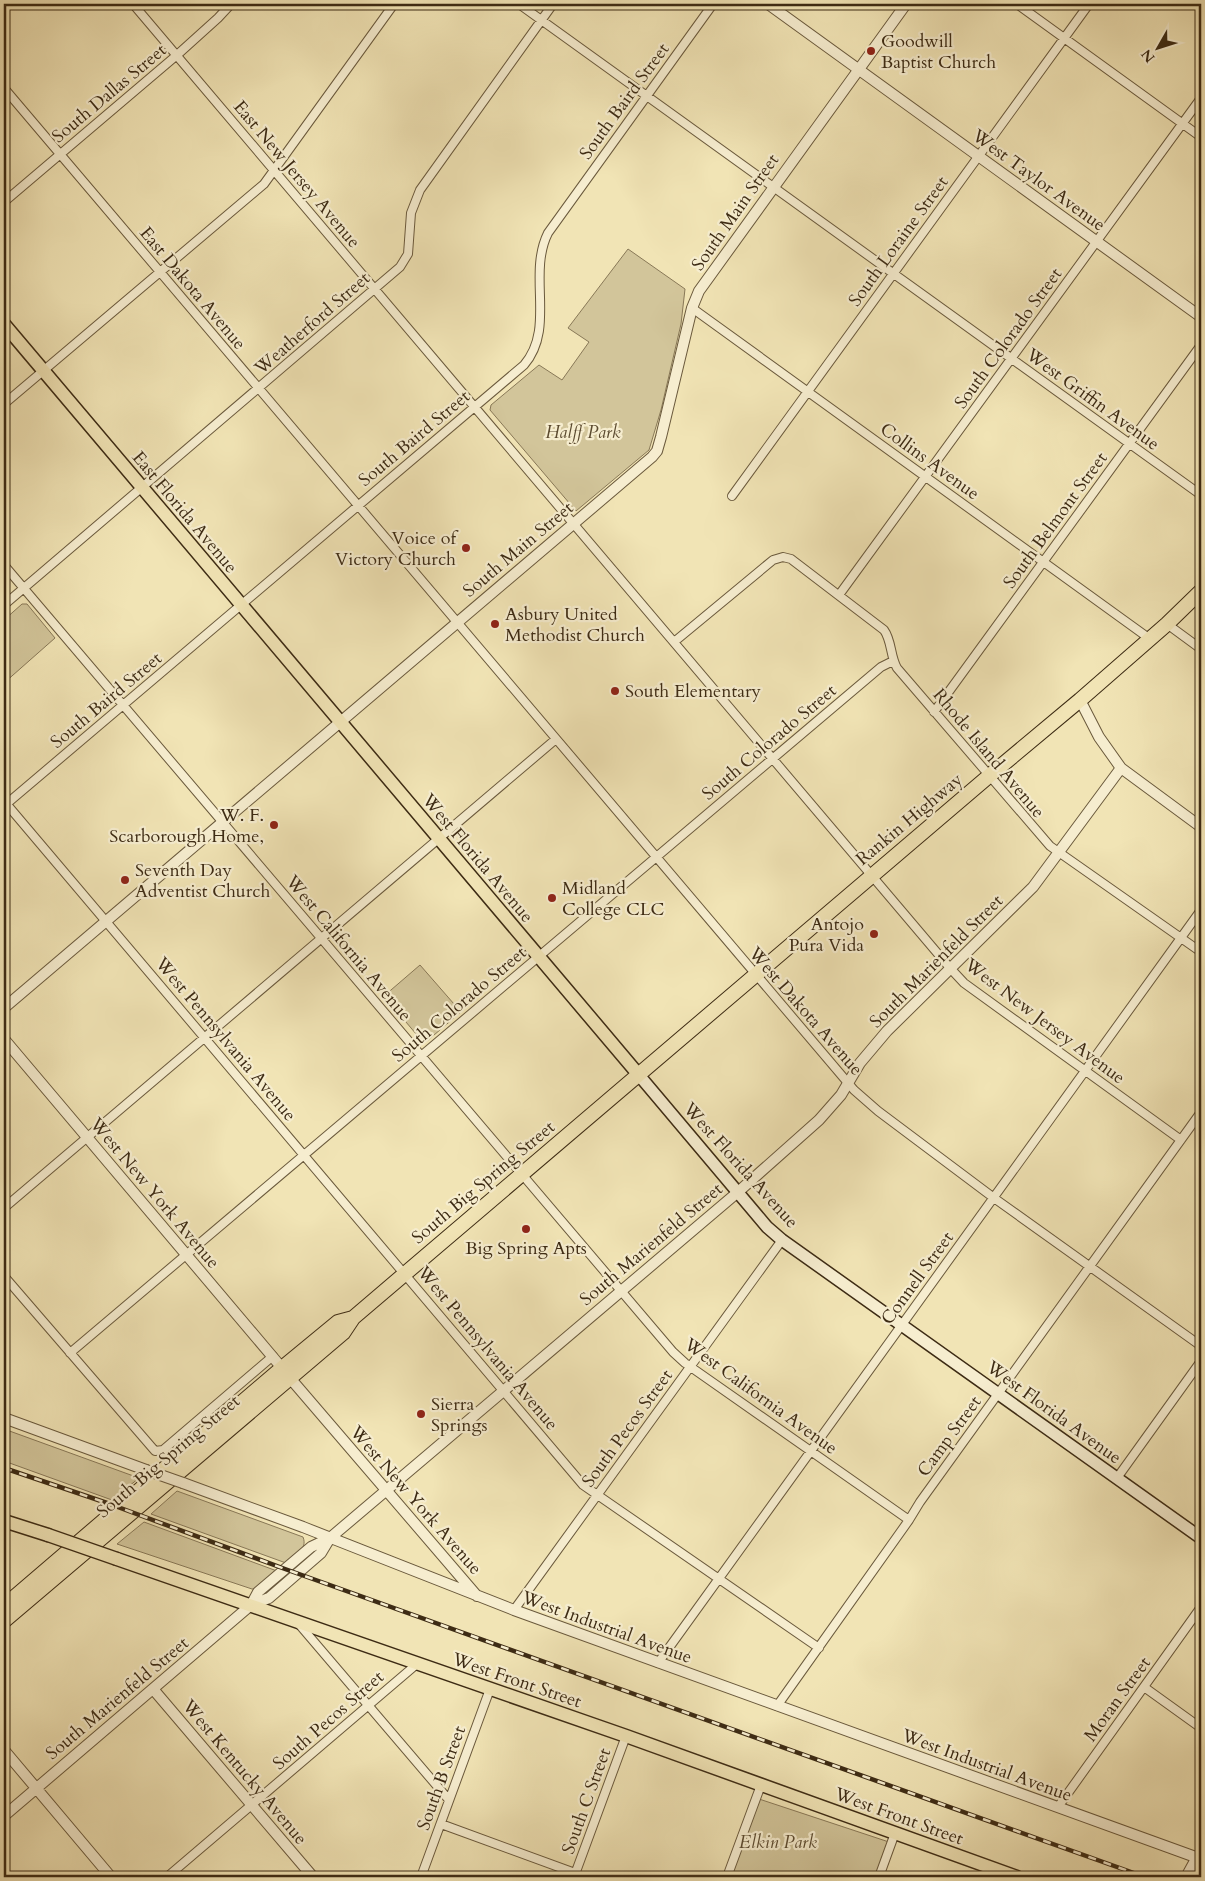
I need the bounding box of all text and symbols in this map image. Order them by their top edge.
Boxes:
north arrow [1132,22,1182,72]
place label: Goodwill Baptist Church [881,29,996,75]
street label: South Dallas Street [47,38,172,149]
street label: South Baird Street [574,38,675,165]
marker: Goodwill Baptist Church [865,45,877,57]
text: N [1137,45,1159,67]
street label: East New Jersey Avenue [227,95,366,254]
street label: West Taylor Avenue [966,123,1110,237]
street label: South Main Street [686,149,785,276]
street label: South Loraine Street [843,171,954,312]
street label: East Dakota Avenue [134,221,252,355]
street label: South Colorado Street [949,262,1068,414]
street label: Weatherford Street [248,266,376,381]
street label: West Griffin Avenue [1020,342,1165,456]
street label: South Baird Street [353,384,476,492]
street label: Collins Avenue [875,417,984,506]
park label: Halff Park [545,420,621,445]
street label: East Florida Avenue [126,446,243,579]
street label: South Belmont Street [997,447,1114,594]
street label: South Main Street [458,496,579,603]
place label: Voice of Victory Church [335,526,460,572]
marker: Voice of Victory Church [460,542,472,554]
place label: Asbury United Methodist Church [505,602,645,648]
marker: Asbury United Methodist Church [489,618,501,630]
street label: South Baird Street [45,646,168,754]
street label: South Colorado Street [697,678,842,806]
place label: South Elementary [625,679,762,704]
street label: Rhode Island Avenue [927,683,1050,823]
marker: South Elementary [609,685,621,697]
street label: Rankin Highway [851,767,968,871]
street label: West Florida Avenue [416,788,539,928]
place label: W. F. Scarborough Home, [109,803,264,849]
marker: W. F. Scarborough Home, [268,819,280,831]
place label: Seventh Day Adventist Church [135,858,270,904]
street label: West California Avenue [279,869,417,1027]
marker: Seventh Day Adventist Church [119,874,131,886]
place label: Midland College CLC [562,876,665,922]
street label: South Marienfeld Street [864,889,1009,1034]
marker: Midland College CLC [546,892,558,904]
place label: Antojo Pura Vida [789,912,864,958]
marker: Antojo Pura Vida [868,928,880,940]
street label: South Colorado Street [387,940,532,1068]
street label: West Dakota Avenue [742,941,869,1081]
street label: West Pennsylvania Avenue [149,951,302,1127]
street label: West New Jersey Avenue [958,952,1130,1090]
street label: West Florida Avenue [677,1096,804,1234]
street label: West New York Avenue [83,1112,225,1274]
street label: South Big Spring Street [406,1115,561,1250]
street label: South Marienfeld Street [574,1177,728,1312]
marker: Big Spring Apts [520,1223,532,1235]
street label: Connell Street [875,1226,960,1330]
place label: Big Spring Apts [465,1236,587,1261]
street label: West Pennsylvania Avenue [411,1260,564,1436]
street label: West California Avenue [678,1332,842,1461]
street label: West Florida Avenue [980,1354,1126,1470]
street label: South Pecos Street [576,1364,679,1492]
street label: South Big Spring Street [91,1389,246,1524]
street label: Camp Street [912,1390,987,1482]
place label: Sierra Springs [431,1392,488,1438]
marker: Sierra Springs [415,1408,427,1420]
street label: West New York Avenue [343,1420,487,1580]
street label: West Industrial Avenue [517,1585,695,1670]
street label: South Marienfeld Street [40,1631,194,1766]
street label: West Front Street [448,1646,585,1714]
street label: Moran Street [1078,1651,1157,1747]
street label: South Pecos Street [267,1665,390,1776]
street label: West Kentucky Avenue [176,1694,313,1850]
street label: South B Street [411,1722,472,1834]
street label: West Industrial Avenue [897,1723,1075,1808]
street label: South C Street [556,1744,617,1858]
street label: West Front Street [830,1781,967,1851]
park label: Elkin Park [739,1830,817,1855]

